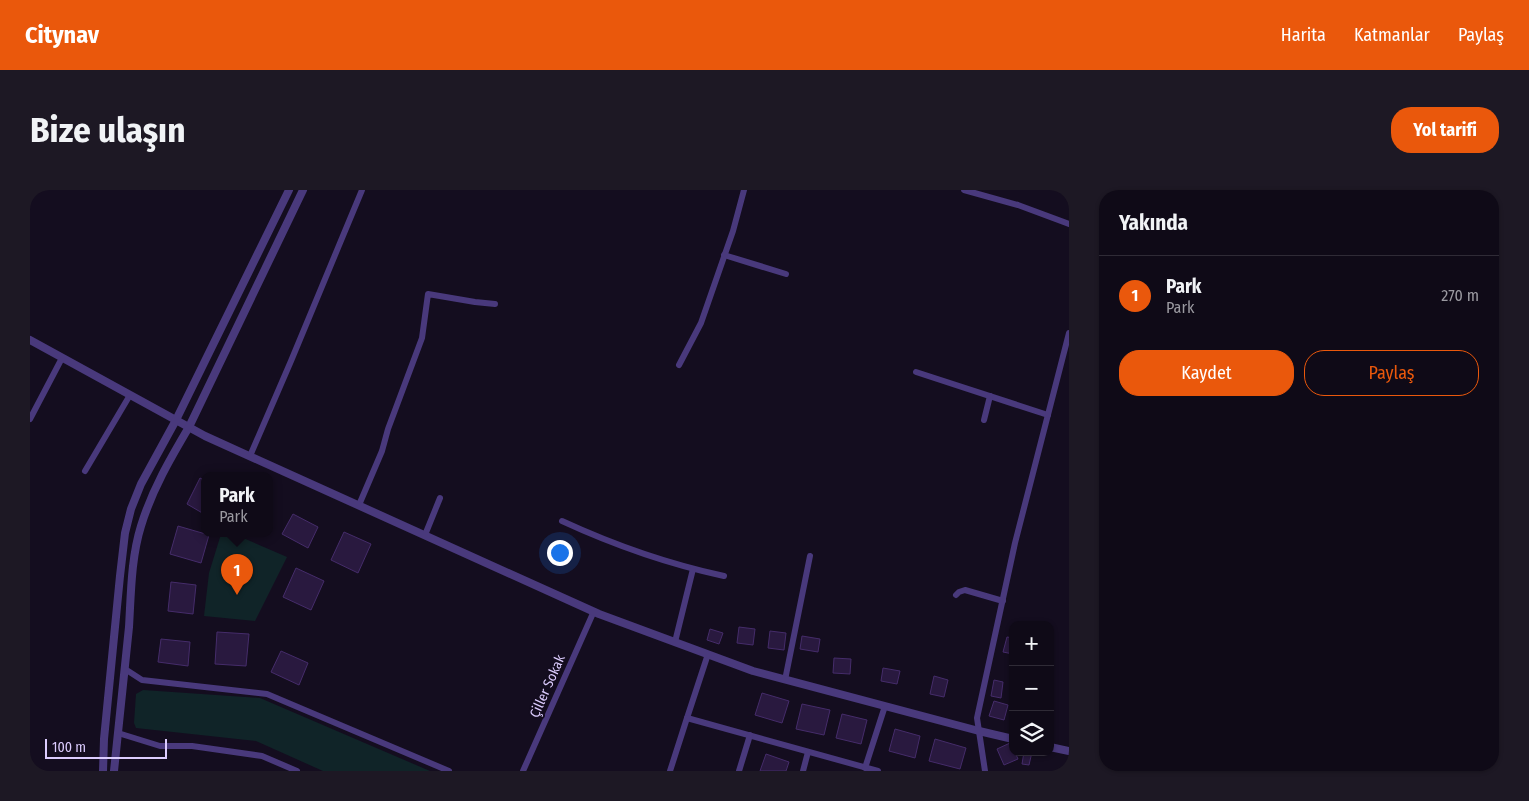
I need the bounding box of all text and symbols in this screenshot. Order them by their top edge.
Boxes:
text: Citynav [25,21,99,49]
text: Harita [1281,24,1326,46]
text: Katmanlar [1354,24,1430,46]
text: Paylaş [1458,24,1504,46]
button: Yol tarifi [1391,107,1499,153]
text: Bize ulaşın [30,109,185,151]
text: Yakında [1119,210,1188,236]
text: Park [1166,275,1202,298]
text: 1 [1132,286,1138,305]
text: 270 m [1441,286,1479,305]
text: Park [1166,298,1194,317]
button: Kaydet [1119,350,1294,396]
button: Paylaş [1304,350,1479,396]
popup [201,472,273,537]
text: Park [219,484,255,507]
text: Park [219,507,248,526]
your location [547,540,573,566]
pin: 1 [221,554,253,595]
map controls [1009,621,1054,756]
button: + [1009,621,1054,666]
street label: Çiller Sokak [526,652,569,720]
button: − [1009,666,1054,711]
button: layers [1009,711,1054,756]
scale bar [45,736,168,759]
text: 100 m [52,739,86,756]

